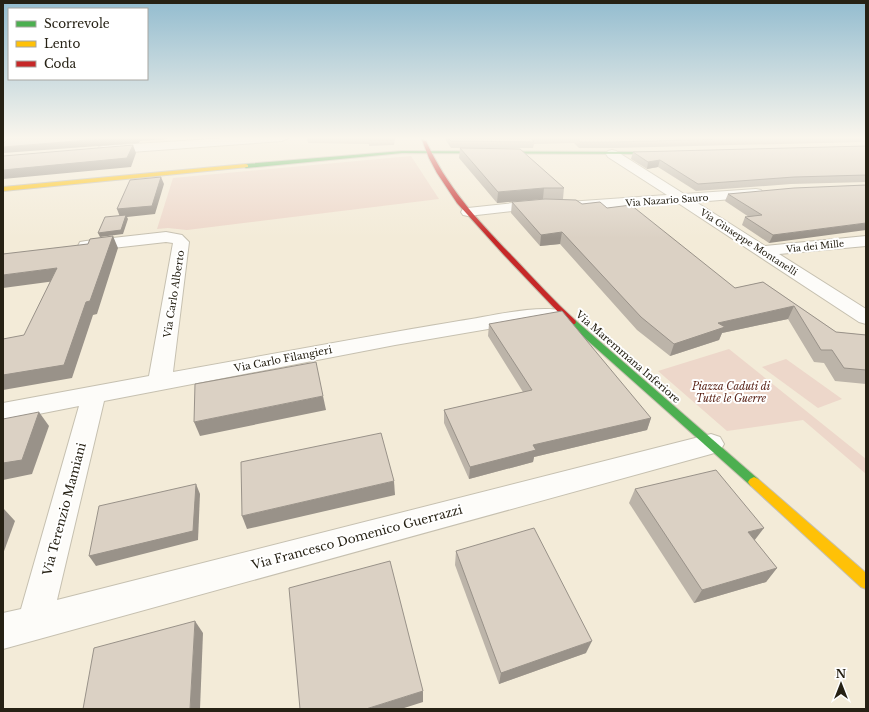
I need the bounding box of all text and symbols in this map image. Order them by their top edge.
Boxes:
legend [8,8,148,80]
text: Scorrevole [44,16,110,31]
text: Lento [44,36,80,51]
text: Coda [44,56,77,71]
street label: Via Nazario Sauro [624,192,709,208]
street label: Via Giuseppe Montanelli [697,206,800,278]
street label: Via dei Mille [784,237,845,255]
street label: Via Carlo Alberto [161,249,187,340]
street label: Via Maremmana Inferiore [572,307,683,406]
street label: Via Carlo Filangieri [232,343,334,375]
park label: Piazza Caduti di Tutte le Guerre [691,380,771,405]
street label: Via Terenzio Mamiani [39,441,89,578]
street label: Via Francesco Domenico Guerrazzi [249,502,464,573]
north arrow [821,664,861,704]
text: N [836,667,847,681]

